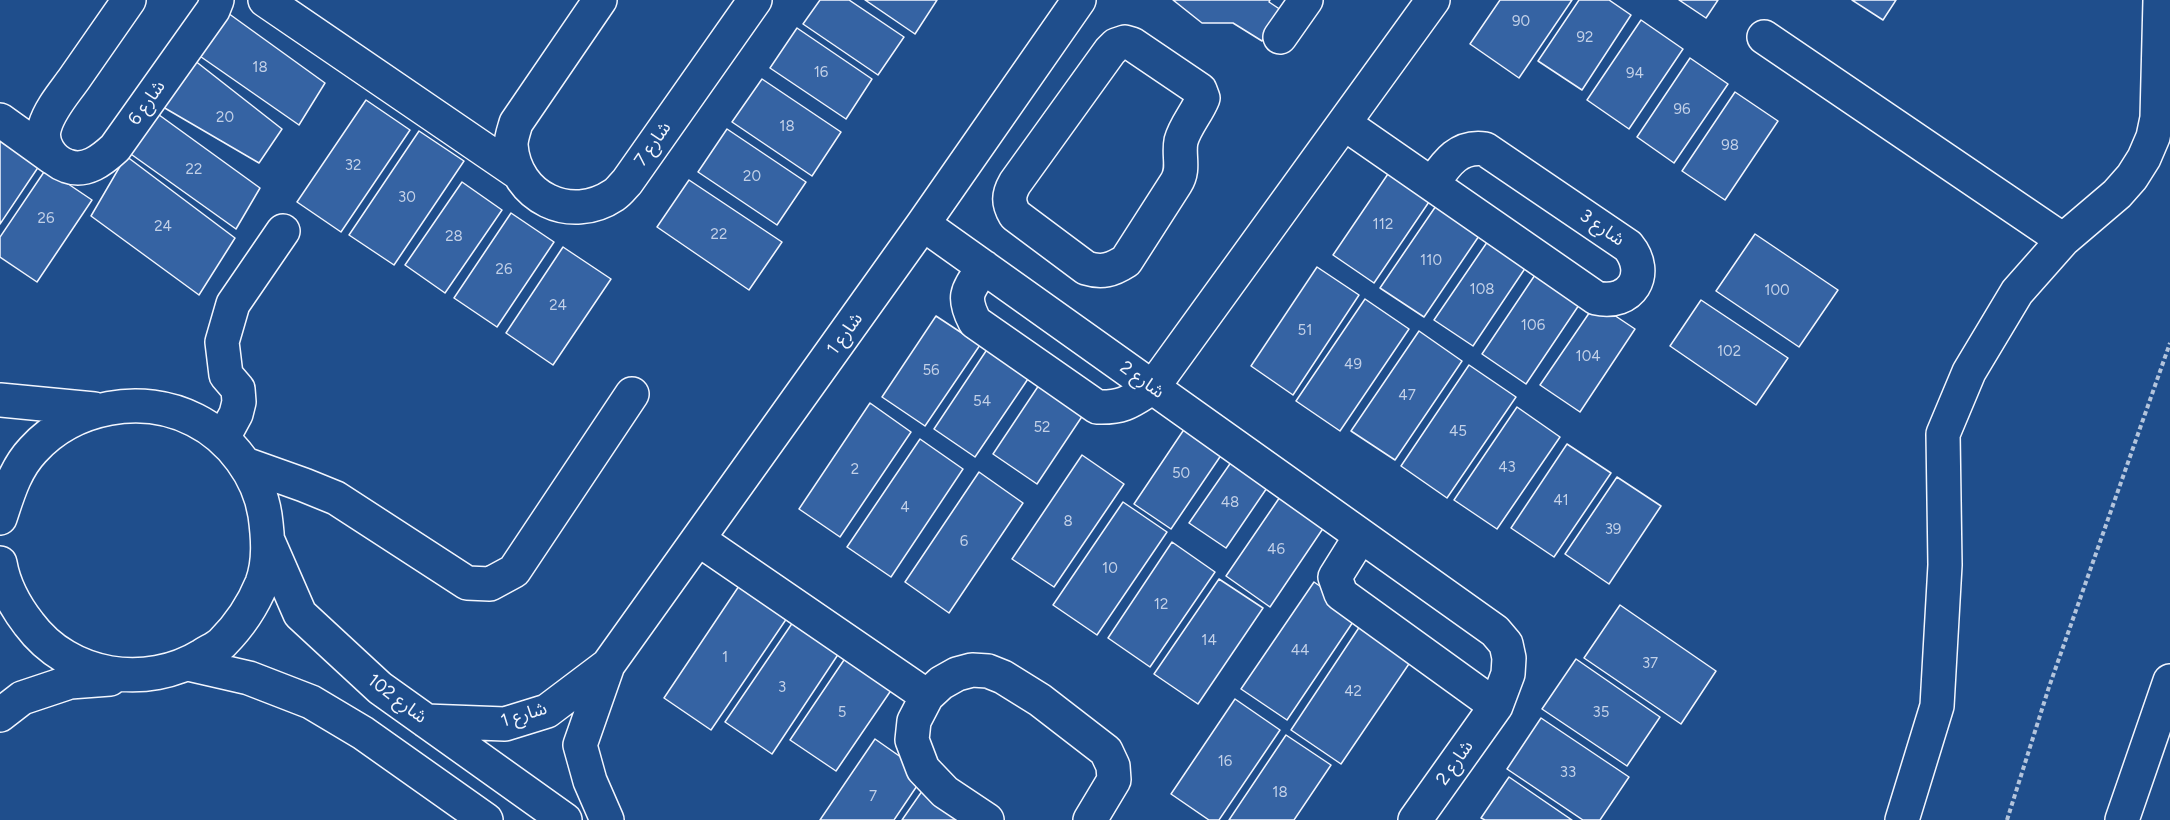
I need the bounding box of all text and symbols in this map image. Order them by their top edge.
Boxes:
house number: 90 [1512,13,1530,31]
house number: 92 [1577,29,1593,47]
house number: 18 [252,59,268,77]
house number: 16 [814,64,828,82]
house number: 94 [1626,65,1644,83]
street label: شارع 6 [124,76,170,130]
house number: 96 [1674,101,1690,119]
house number: 20 [216,109,234,127]
street label: شارع 7 [630,118,676,170]
house number: 18 [779,118,795,136]
house number: 98 [1721,137,1739,155]
house number: 32 [345,157,361,175]
house number: 22 [186,161,202,179]
house number: 20 [743,168,761,186]
house number: 30 [398,189,416,207]
street label: شارع 3 [1576,205,1628,251]
house number: 26 [38,210,54,228]
house number: 112 [1373,216,1393,234]
house number: 24 [154,218,172,236]
house number: 22 [711,226,727,244]
house number: 28 [445,228,463,246]
house number: 110 [1420,252,1442,270]
house number: 26 [496,261,512,279]
house number: 108 [1469,281,1495,299]
house number: 100 [1764,282,1790,300]
house number: 24 [549,297,567,315]
street label: شارع 1 [822,309,868,359]
house number: 106 [1521,317,1545,335]
house number: 51 [1298,322,1312,340]
house number: 102 [1717,343,1741,361]
house number: 104 [1575,348,1601,366]
house number: 49 [1344,356,1362,374]
street label: شارع 2 [1116,357,1168,403]
house number: 56 [922,362,940,380]
house number: 47 [1398,387,1416,405]
house number: 54 [973,393,991,411]
house number: 52 [1033,419,1051,437]
house number: 45 [1449,423,1467,441]
house number: 43 [1498,459,1516,477]
house number: 2 [851,461,859,479]
house number: 50 [1172,465,1190,483]
house number: 41 [1553,492,1569,510]
house number: 48 [1221,494,1239,512]
house number: 4 [900,499,910,517]
house number: 8 [1063,513,1073,531]
house number: 39 [1605,521,1621,539]
house number: 6 [960,533,968,551]
house number: 46 [1267,541,1285,559]
house number: 10 [1102,560,1118,578]
house number: 12 [1154,596,1168,614]
house number: 14 [1201,632,1217,650]
house number: 44 [1291,642,1309,660]
house number: 1 [722,649,728,667]
house number: 37 [1642,655,1658,673]
street label: شارع 102 [363,670,431,728]
house number: 3 [778,679,786,697]
house number: 42 [1344,683,1362,701]
street label: شارع 1 [498,698,550,732]
house number: 5 [838,704,846,722]
house number: 35 [1593,704,1609,722]
street label: شارع 2 [1432,736,1478,790]
house number: 16 [1218,753,1232,771]
house number: 33 [1560,764,1576,782]
house number: 18 [1272,784,1288,802]
house number: 7 [869,788,877,806]

